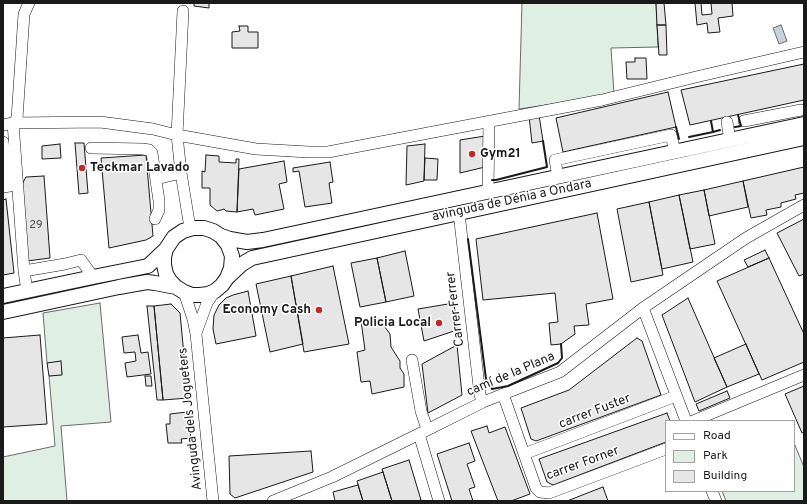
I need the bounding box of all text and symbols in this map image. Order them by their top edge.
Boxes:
place label: Gym21 [480,146,521,162]
marker: Gym21 [467,149,477,159]
place label: Teckmar Lavado [90,160,189,176]
marker: Teckmar Lavado [77,163,87,173]
street label: avinguda de Dénia a Ondara [431,176,593,226]
house number: 29 [29,219,43,233]
street label: Carrer Ferrer [444,270,468,348]
place label: Economy Cash [223,302,311,318]
marker: Economy Cash [314,305,324,315]
place label: Policia Local [354,315,431,331]
marker: Policia Local [434,318,444,328]
street label: Avinguda dels Jogueters [176,347,206,491]
street label: camí de la Plana [465,349,557,401]
street label: carrer Fuster [557,391,633,433]
legend [665,420,795,492]
text: Road [703,428,731,444]
street label: carrer Forner [544,444,622,484]
text: Park [703,448,728,464]
text: Building [703,468,747,484]

